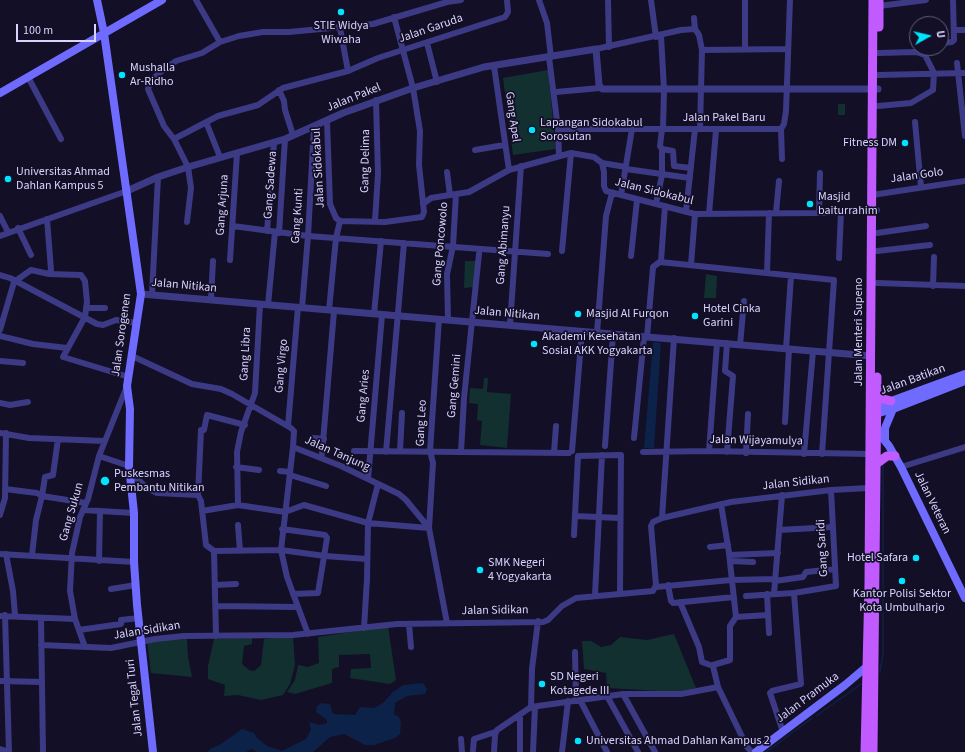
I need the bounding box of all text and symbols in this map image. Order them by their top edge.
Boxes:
marker: STIE Widya Wiwaha [336,7,346,17]
street label: Jalan Garuda [397,11,465,47]
scale bar [18,16,98,42]
north arrow [909,16,949,56]
place label: STIE Widya Wiwaha [314,19,368,47]
text: 100 m [23,22,53,39]
text: U [932,30,948,39]
place label: Mushalla Ar-Ridho [130,61,175,89]
marker: Mushalla Ar-Ridho [117,70,127,80]
street label: Jalan Pakel [325,81,383,115]
street label: Gang Apel [501,91,523,143]
street label: Jalan Pakel Baru [682,111,766,125]
place label: Lapangan Sidokabul Sorosutan [540,116,642,144]
marker: Lapangan Sidokabul Sorosutan [527,125,537,135]
street label: Jalan Sidokabul [310,127,328,209]
street label: Gang Delima [358,129,374,193]
place label: Fitness DM [843,136,897,150]
marker: Fitness DM [900,138,910,148]
street label: Gang Sadewa [261,151,281,219]
place label: Universitas Ahmad Dahlan Kampus 5 [16,165,110,193]
street label: Jalan Golo [890,165,944,187]
marker: Universitas Ahmad Dahlan Kampus 5 [3,174,13,184]
street label: Gang Arjuna [214,174,232,236]
street label: Jalan Sidokabul [613,175,695,209]
street label: Gang Kunti [289,188,307,244]
place label: Masjid baiturrahim [818,190,878,218]
marker: Masjid baiturrahim [805,199,815,209]
street label: Gang Poncowolo [430,201,452,287]
street label: Gang Abimanyu [494,205,514,285]
street label: Jalan Nitikan [150,276,218,296]
street label: Jalan Menteri Supeno [852,277,866,387]
street label: Jalan Sorogenen [109,292,135,378]
place label: Hotel Cinka Garini [703,302,761,330]
street label: Jalan Nitikan [473,304,541,324]
place label: Masjid Al Furqon [586,307,669,321]
marker: Masjid Al Furqon [573,309,583,319]
marker: Hotel Cinka Garini [690,311,700,321]
street label: Gang Libra [237,327,255,381]
place label: Akademi Kesehatan Sosial AKK Yogyakarta [542,330,652,358]
street label: Gang Virgo [272,338,292,394]
marker: Akademi Kesehatan Sosial AKK Yogyakarta [529,339,539,349]
street label: Gang Gemini [445,353,465,419]
street label: Jalan Batikan [878,362,948,398]
street label: Gang Aries [355,369,373,423]
street label: Gang Leo [414,399,430,447]
street label: Jalan Tanjung [302,433,372,475]
street label: Jalan Wijayamulya [709,433,803,449]
place label: Puskesmas Pembantu Nitikan [114,467,205,495]
street label: Jalan Veteran [911,469,953,537]
street label: Jalan Sidikan [762,472,830,494]
marker: Puskesmas Pembantu Nitikan [99,475,111,487]
street label: Gang Sukun [57,481,87,543]
street label: Gang Saridi [814,519,832,577]
place label: Hotel Safara [847,551,908,565]
marker: Hotel Safara [911,553,921,563]
place label: SMK Negeri 4 Yogyakarta [488,556,552,584]
marker: SMK Negeri 4 Yogyakarta [475,565,485,575]
marker: Kantor Polisi Sektor Kota Umbulharjo [897,576,907,586]
place label: Kantor Polisi Sektor Kota Umbulharjo [853,587,951,615]
street label: Jalan Sidikan [461,603,529,619]
street label: Jalan Sidikan [113,619,181,643]
street label: Jalan Tegal Turi [124,658,146,738]
place label: SD Negeri Kotagede III [550,670,609,698]
street label: Jalan Pramuka [774,670,842,726]
marker: SD Negeri Kotagede III [537,679,547,689]
place label: Universitas Ahmad Dahlan Kampus 2 [586,734,770,748]
marker: Universitas Ahmad Dahlan Kampus 2 [573,736,583,746]

